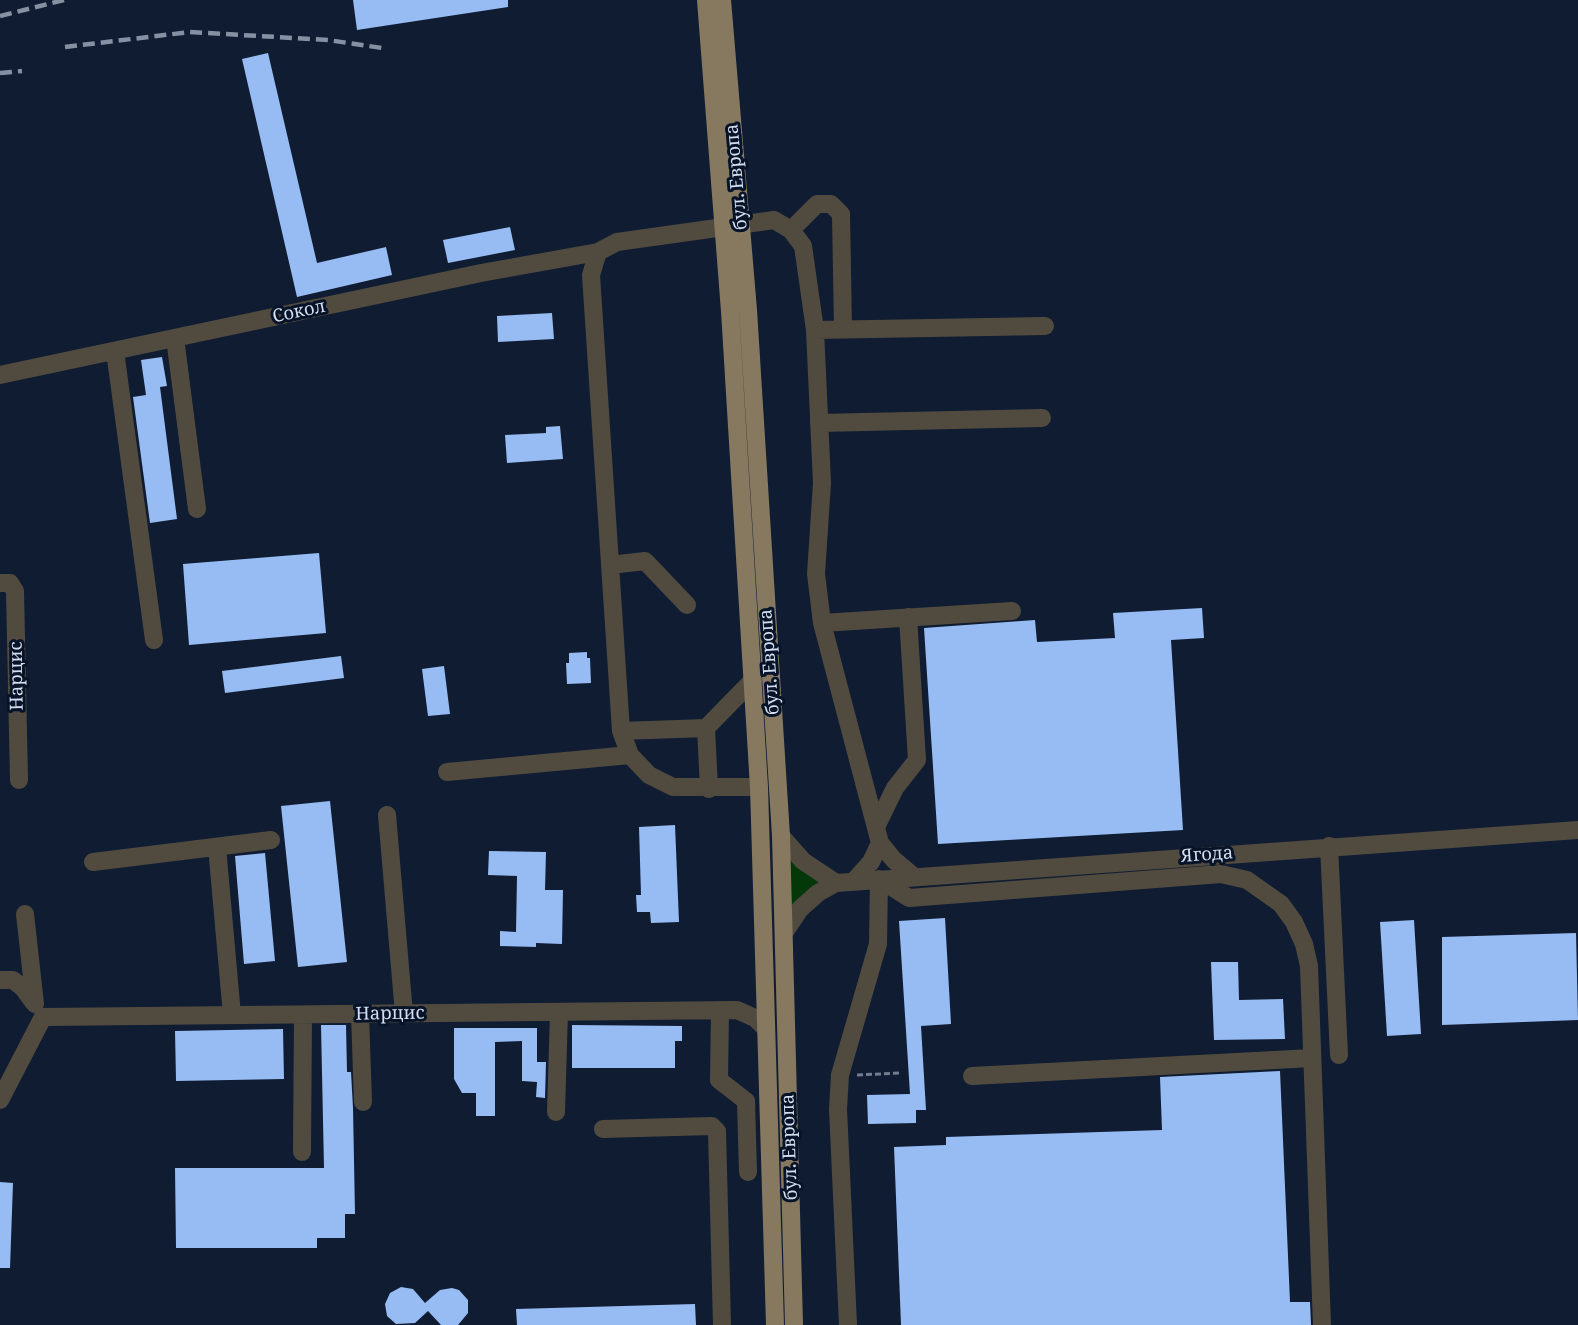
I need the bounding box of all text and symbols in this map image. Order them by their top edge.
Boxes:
street label: бул. Европа [722,123,752,231]
street label: Сокол [271,296,327,328]
street label: бул. Европа [756,608,784,716]
street label: Нарцис [6,641,28,711]
street label: Ягода [1180,842,1234,868]
street label: Нарцис [355,1003,425,1025]
street label: бул. Европа [777,1094,803,1200]

